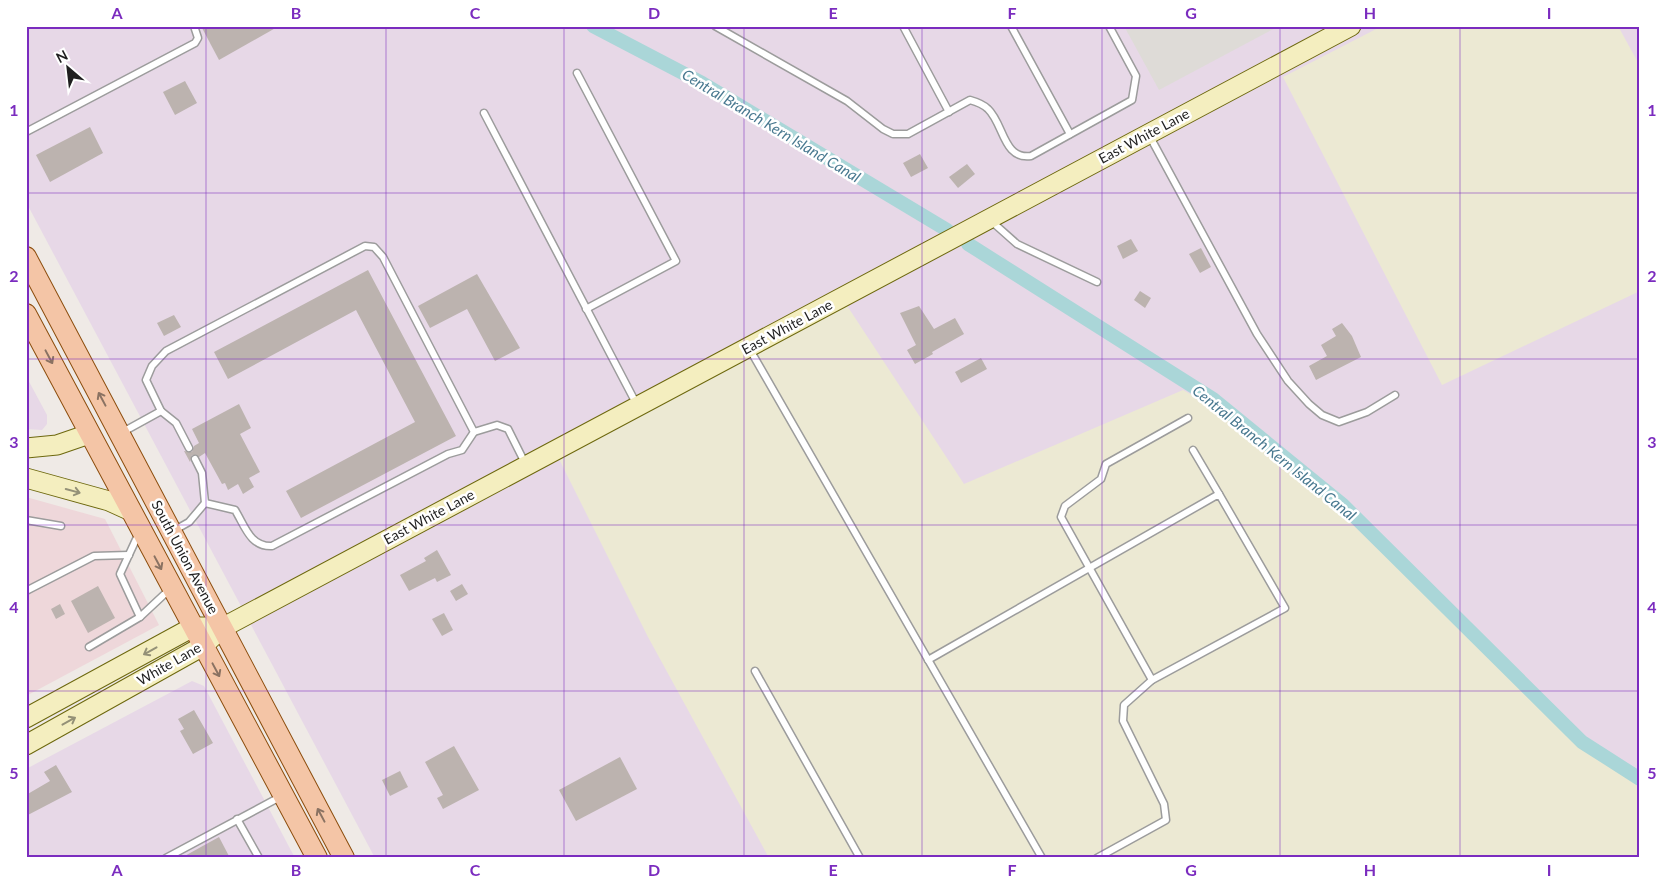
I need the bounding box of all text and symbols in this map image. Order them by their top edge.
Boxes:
text: A [110,3,123,22]
text: B [291,3,301,22]
text: C [470,3,481,22]
text: D [648,3,660,22]
text: E [828,3,838,22]
text: F [1007,3,1017,22]
text: G [1185,3,1197,22]
text: H [1364,3,1376,22]
text: I [1547,3,1551,22]
north arrow [42,42,92,92]
text: N [53,46,70,66]
water label: Central Branch Kern Island Canal [679,65,864,186]
text: 1 [9,100,19,119]
text: 1 [1647,100,1657,119]
street label: East White Lane [1095,104,1192,167]
text: 2 [9,266,19,285]
text: 2 [1647,266,1657,285]
street label: East White Lane [738,295,835,358]
one-way arrow [44,350,54,365]
water label: Central Branch Kern Island Canal [1189,381,1360,524]
one-way arrow [96,392,106,406]
text: 3 [9,432,19,451]
text: 3 [1647,432,1657,451]
street label: East White Lane [380,485,477,548]
one-way arrow [65,487,81,496]
street label: South Union Avenue [148,497,223,616]
one-way arrow [154,555,163,570]
text: 4 [9,597,19,616]
text: 4 [1647,597,1657,616]
street label: White Lane [134,638,204,689]
one-way arrow [143,646,157,656]
one-way arrow [212,662,221,677]
one-way arrow [61,716,75,726]
text: 5 [9,763,19,782]
text: 5 [1647,763,1657,782]
one-way arrow [316,807,326,822]
text: A [110,860,123,879]
text: B [291,860,301,879]
text: C [470,860,481,879]
text: D [648,860,660,879]
text: E [828,860,838,879]
text: F [1007,860,1017,879]
text: G [1185,860,1197,879]
text: H [1364,860,1376,879]
text: I [1547,860,1551,879]

